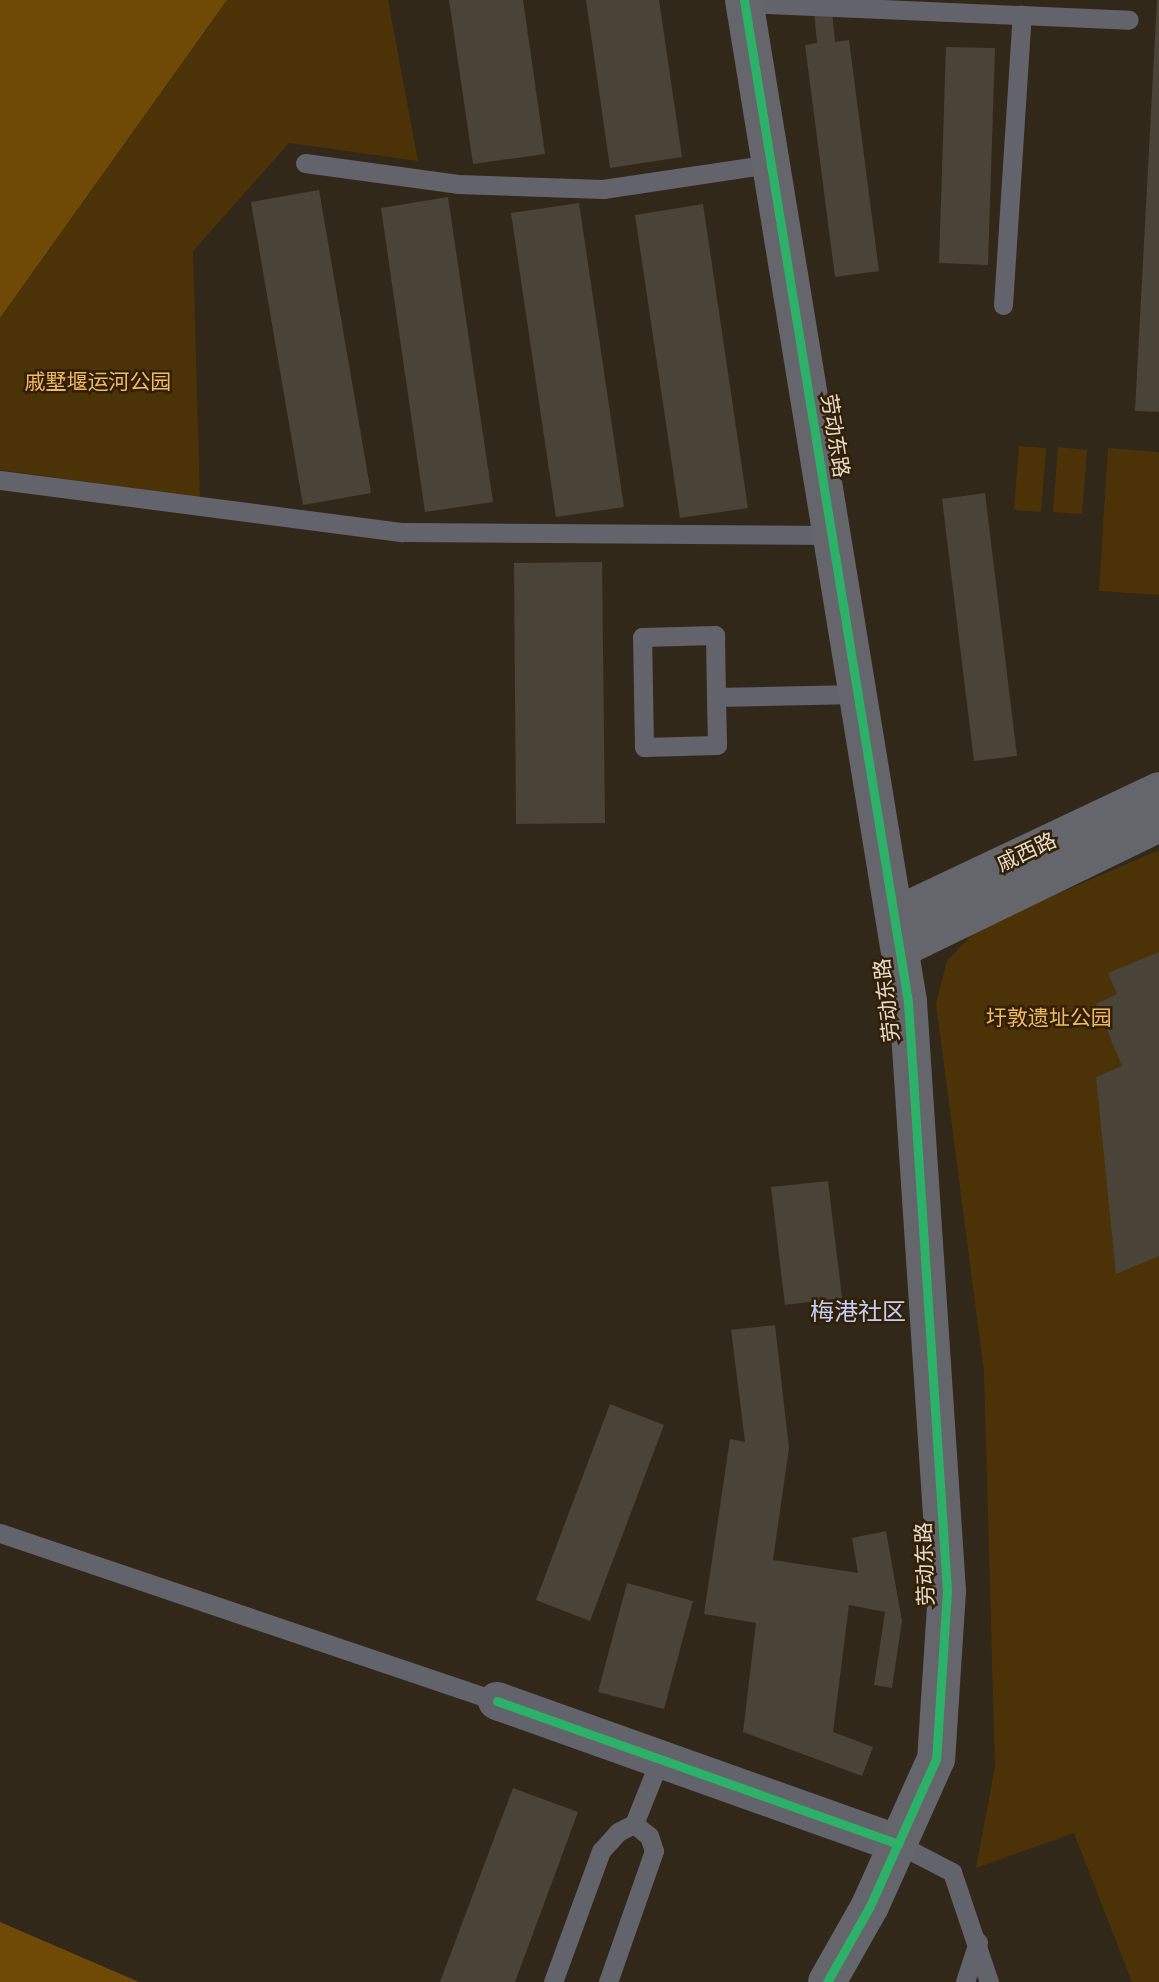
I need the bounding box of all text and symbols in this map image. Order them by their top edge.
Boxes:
park label: 戚墅堰运河公园 [25,370,171,396]
street label: 劳动东路 [815,393,853,479]
street label: 戚西路 [993,828,1061,878]
street label: 劳动东路 [870,957,906,1043]
park label: 圩敦遗址公园 [986,1006,1112,1032]
district label: 梅港社区 [810,1299,906,1327]
street label: 劳动东路 [912,1522,940,1606]

